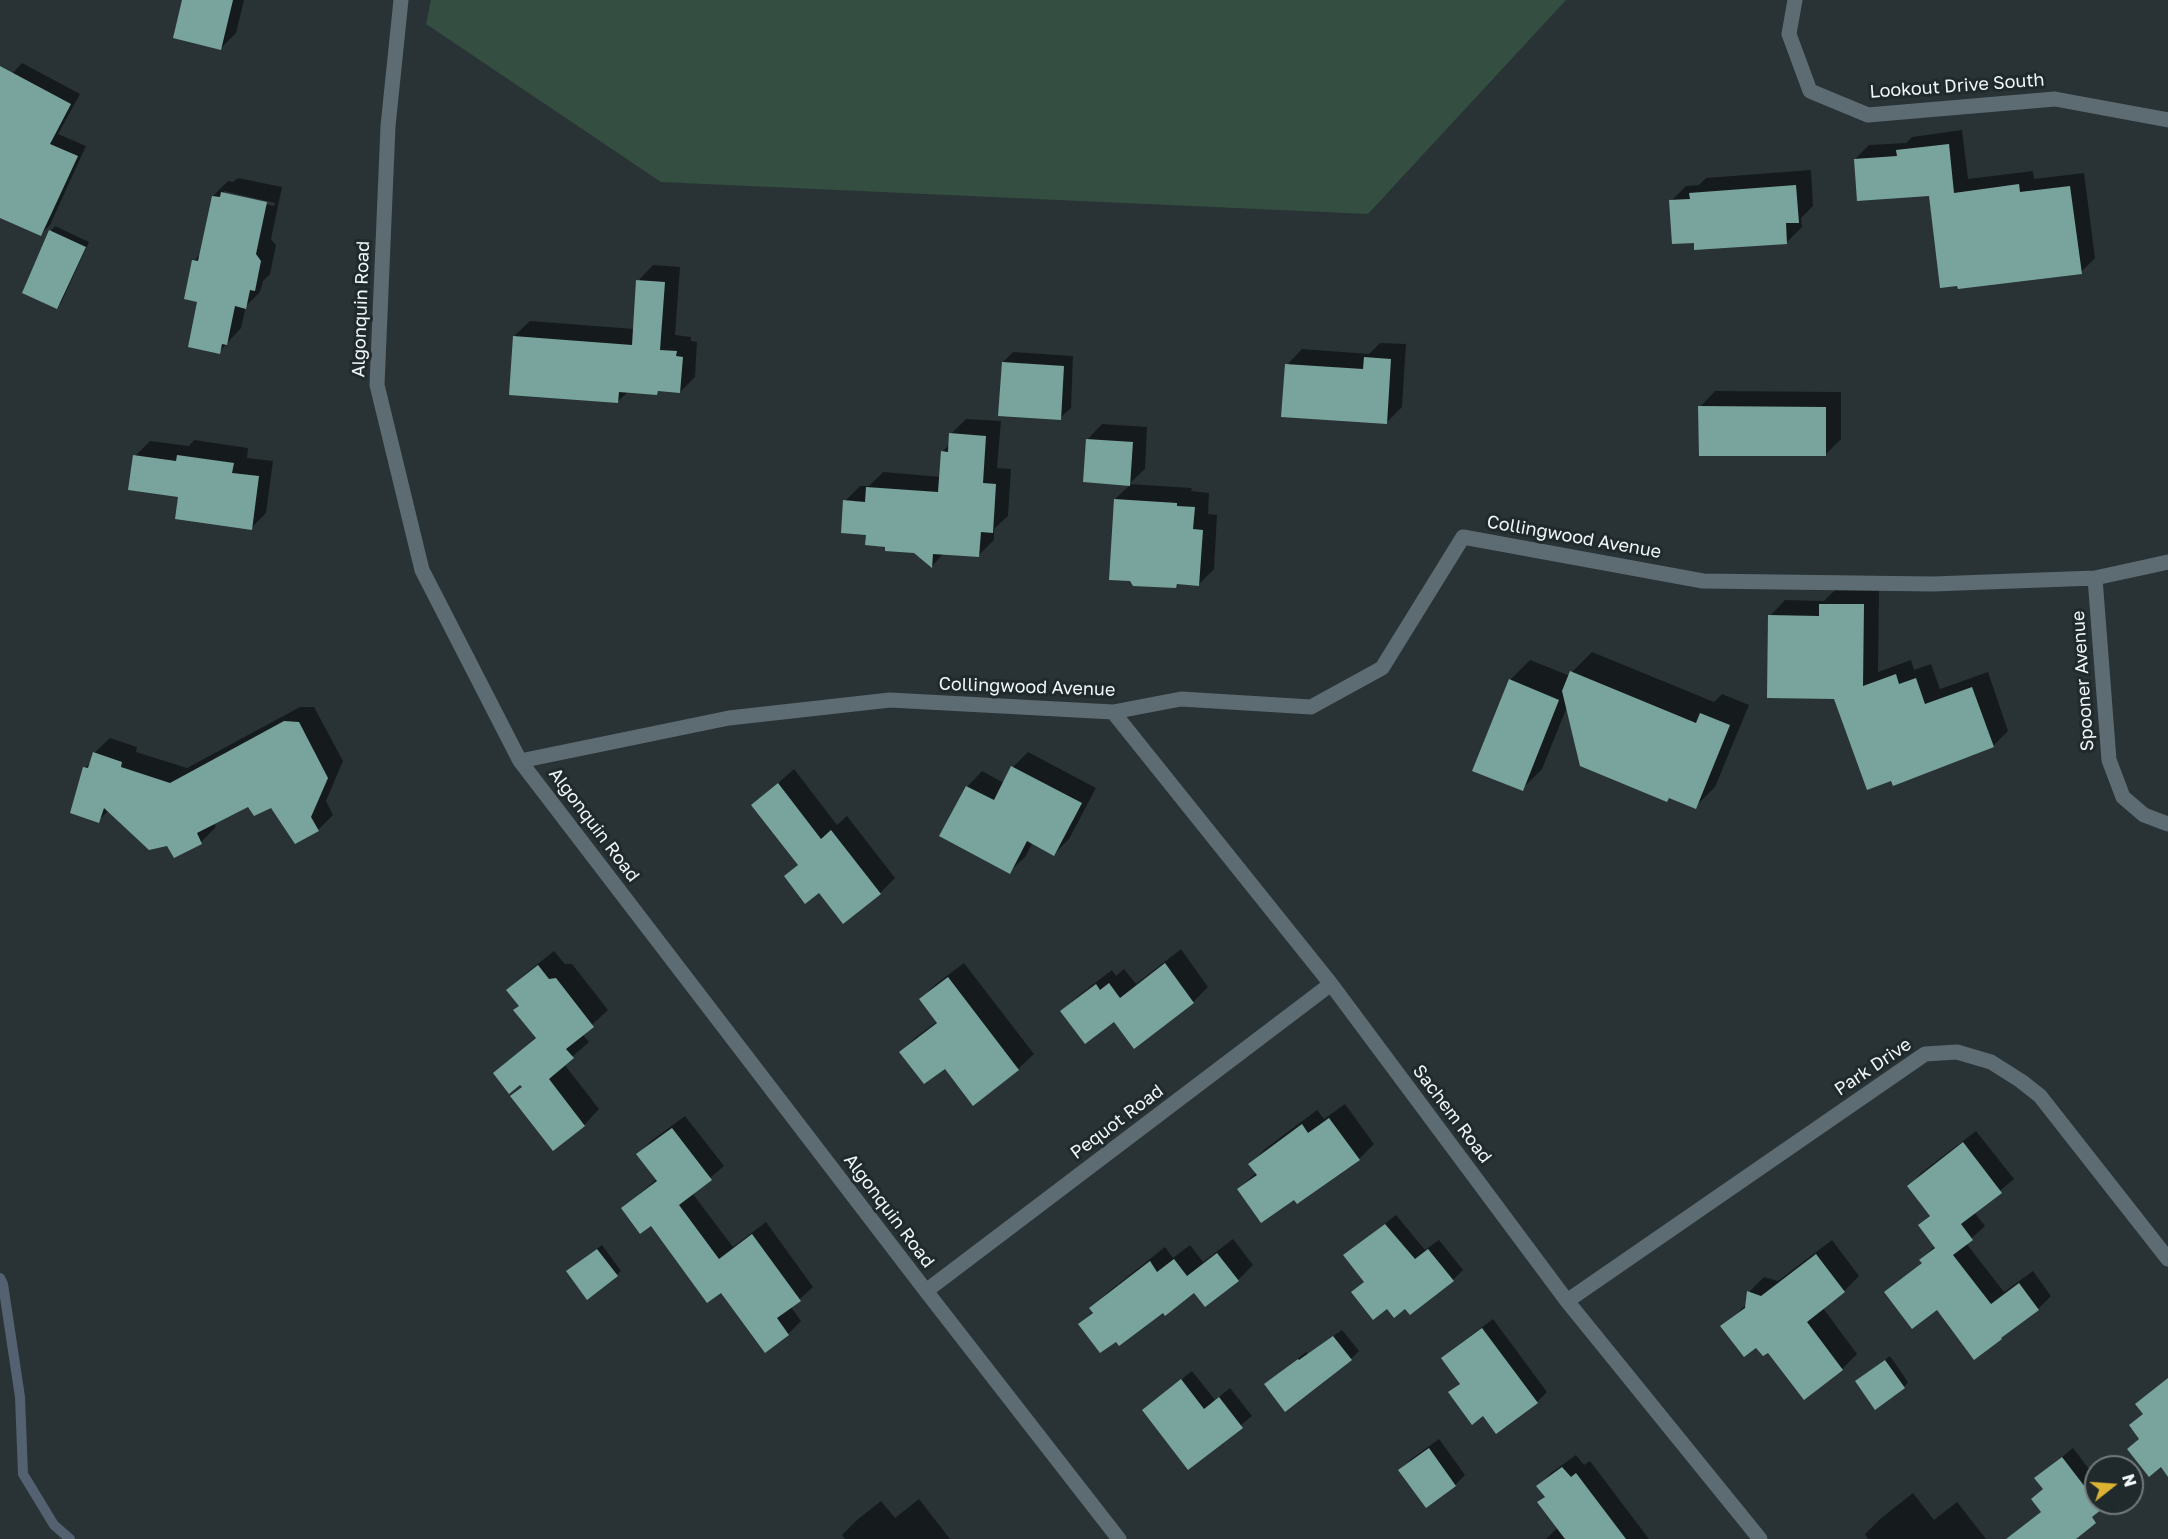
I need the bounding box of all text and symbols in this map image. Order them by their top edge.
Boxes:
street label: Lookout Drive South [1869,69,2045,103]
street label: Algonquin Road [348,240,374,378]
street label: Collingwood Avenue [1485,511,1663,563]
street label: Spooner Avenue [2067,610,2099,752]
street label: Collingwood Avenue [938,673,1116,701]
street label: Algonquin Road [544,764,644,886]
street label: Park Drive [1830,1033,1916,1101]
street label: Sachem Road [1408,1061,1496,1167]
street label: Pequot Road [1066,1080,1168,1164]
street label: Algonquin Road [839,1150,939,1272]
north arrow [2084,1455,2144,1515]
text: N [2118,1472,2141,1489]

